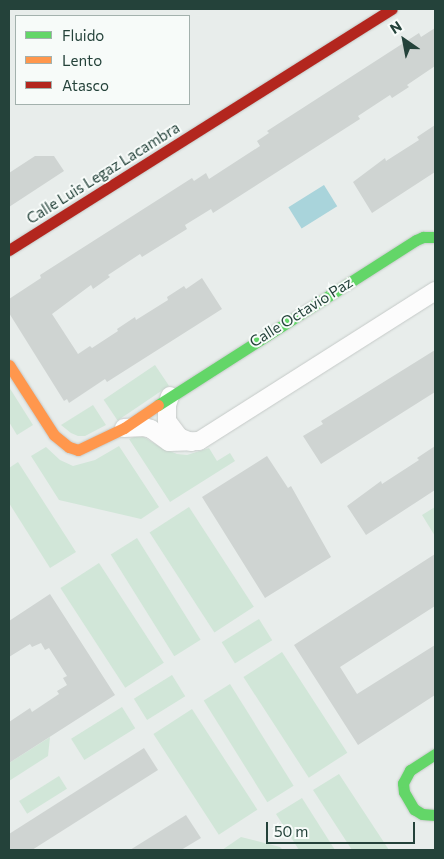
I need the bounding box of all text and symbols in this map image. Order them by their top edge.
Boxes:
legend [15,15,190,105]
north arrow [379,15,429,65]
text: N [387,17,405,37]
text: Fluido [62,26,104,44]
text: Lento [62,51,102,69]
text: Atasco [62,76,109,94]
street label: Calle Luis Legaz Lacambra [23,118,183,228]
street label: Calle Octavio Paz [246,273,356,351]
scale bar [269,812,418,844]
text: 50 m [274,822,308,840]

